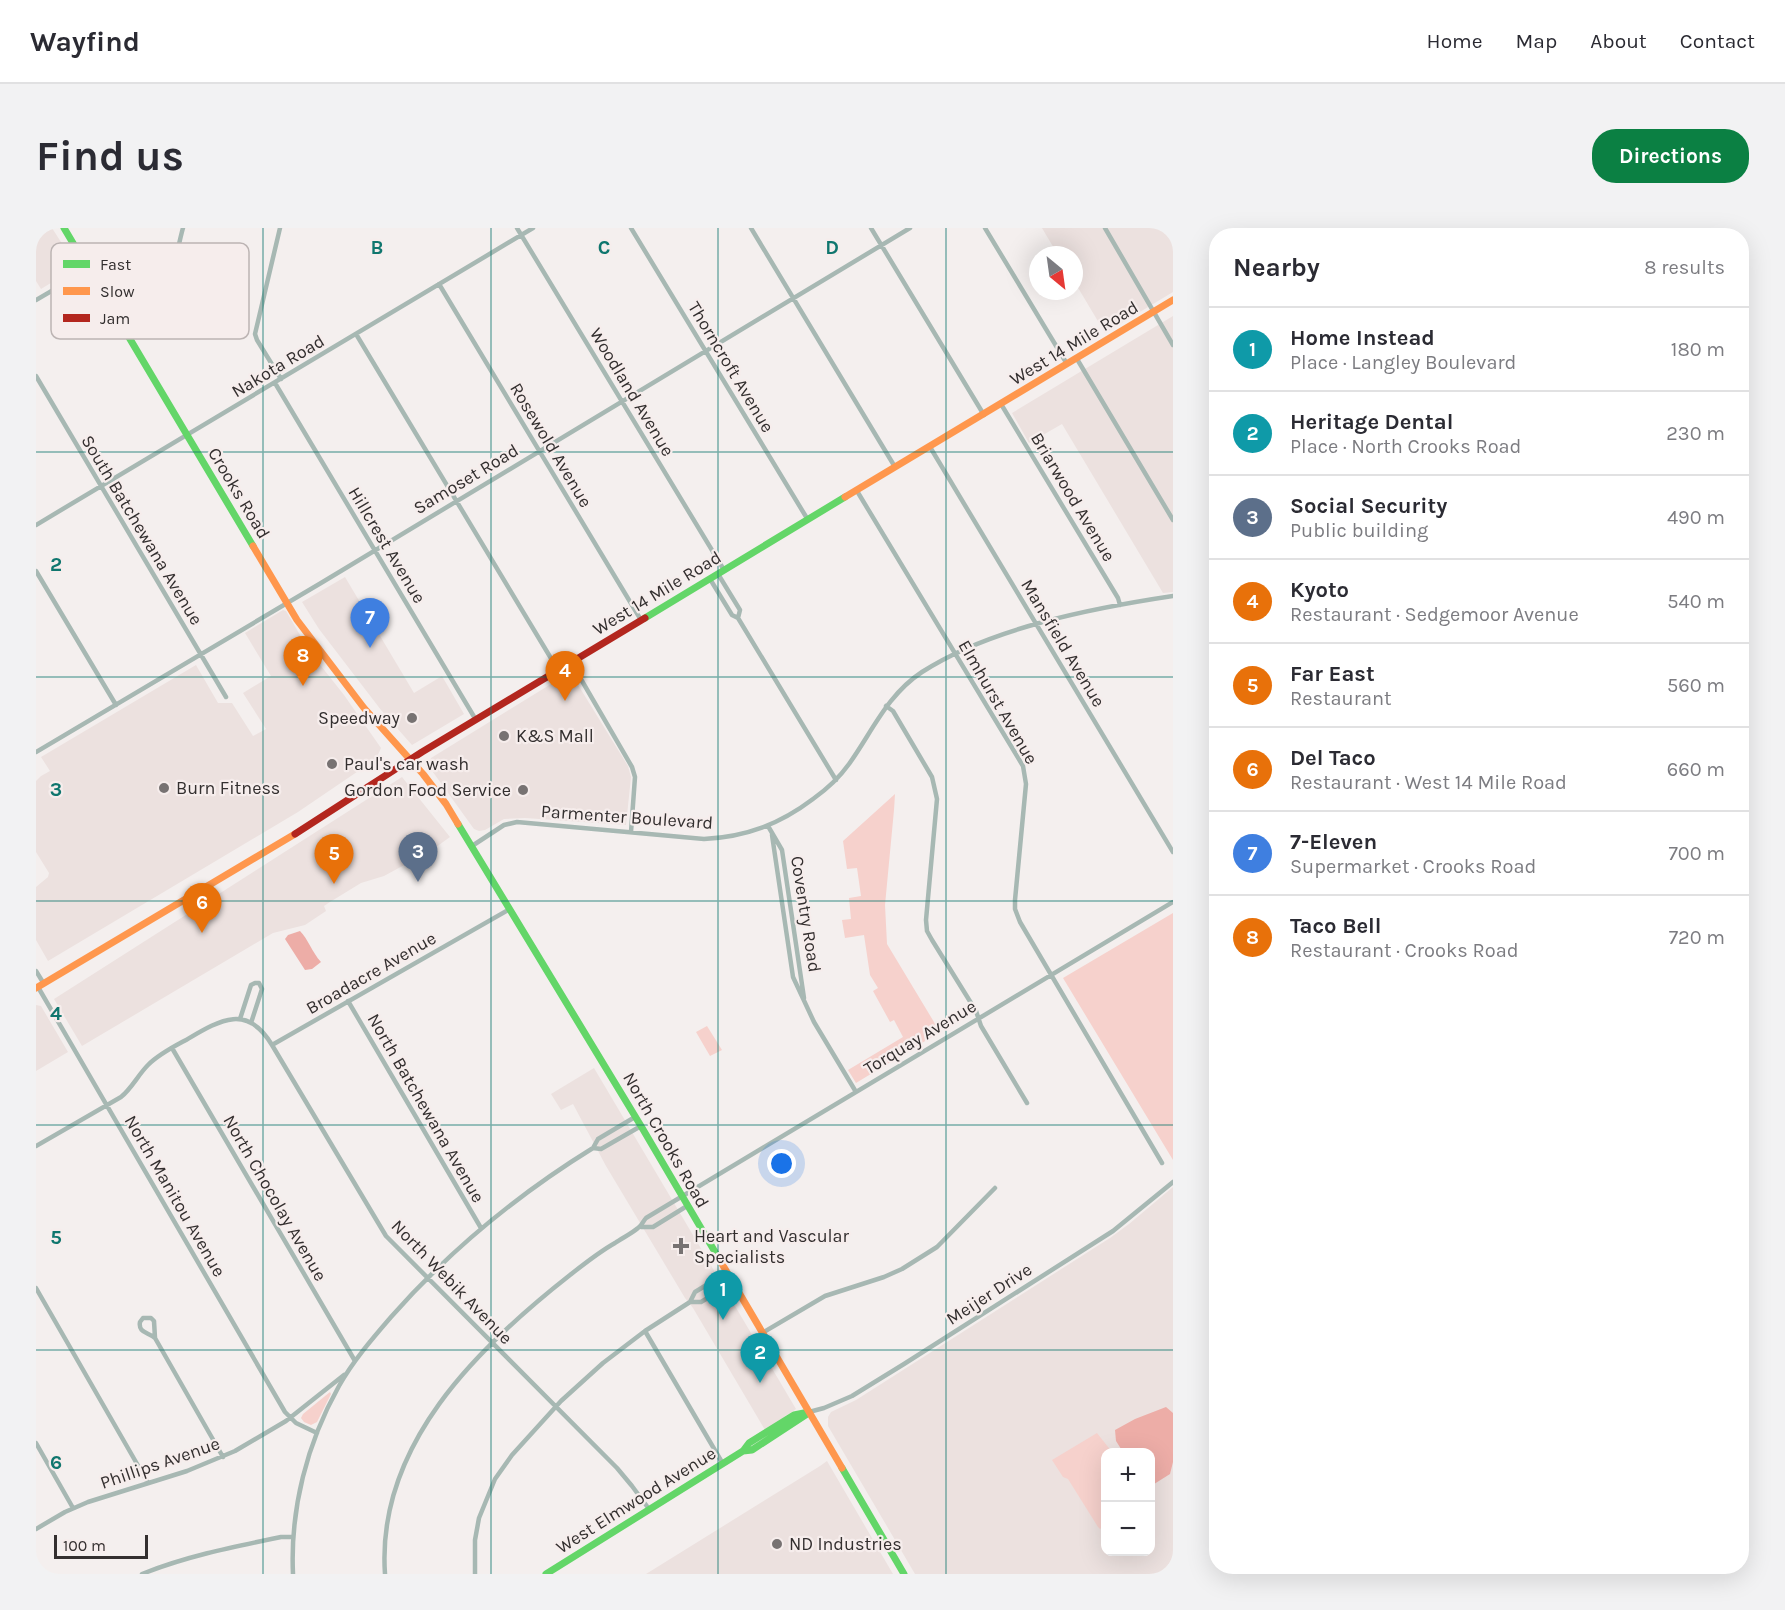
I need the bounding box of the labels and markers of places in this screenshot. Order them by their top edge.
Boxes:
pin: 7 [350,598,390,648]
pin: 8 [284,636,322,686]
pin: 4 [546,652,584,701]
place label: Speedway [318,707,401,729]
marker: Speedway [405,711,419,725]
place label: K&S Mall [516,725,594,747]
marker: K&S Mall [497,729,511,743]
place label: Paul's car wash [344,753,469,775]
marker: Paul's car wash [325,757,339,771]
place label: Burn Fitness [176,777,280,799]
place label: Gordon Food Service [344,779,511,801]
marker: Burn Fitness [157,781,171,795]
marker: Gordon Food Service [516,783,530,797]
pin: 3 [398,832,437,882]
pin: 5 [314,834,354,884]
pin: 6 [182,884,222,933]
place label: Heart and Vascular Specialists [694,1225,850,1268]
marker: Heart and Vascular Specialists [672,1237,690,1255]
pin: 1 [704,1270,742,1320]
pin: 2 [740,1334,780,1383]
place label: ND Industries [789,1533,902,1555]
marker: ND Industries [770,1537,784,1551]

